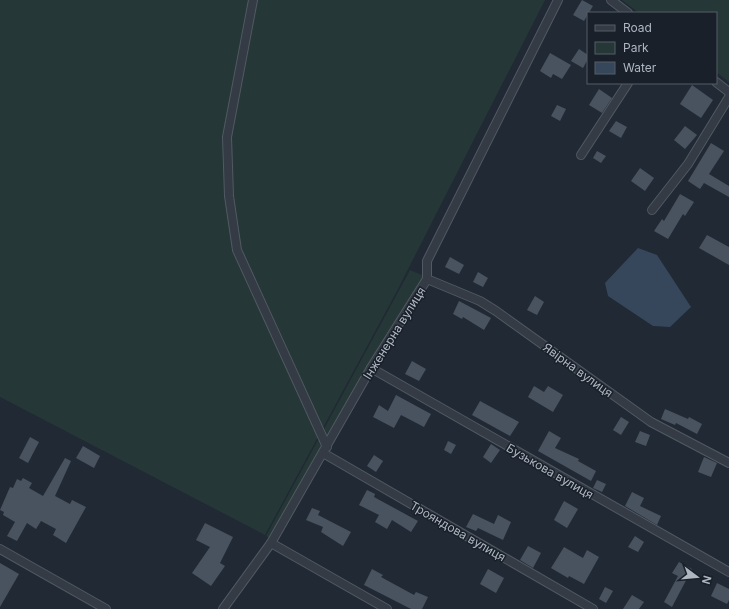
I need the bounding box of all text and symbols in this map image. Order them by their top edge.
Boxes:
legend [587,12,717,84]
text: Road [623,20,652,35]
text: Park [623,40,649,55]
text: Water [623,60,657,75]
street label: Інженерна вулиця [359,284,429,382]
street label: Явірна вулиця [540,340,616,400]
street label: Бузькова вулиця [504,440,596,502]
street label: Трояндова вулиця [408,498,508,564]
north arrow [677,557,717,597]
text: N [699,574,714,586]

